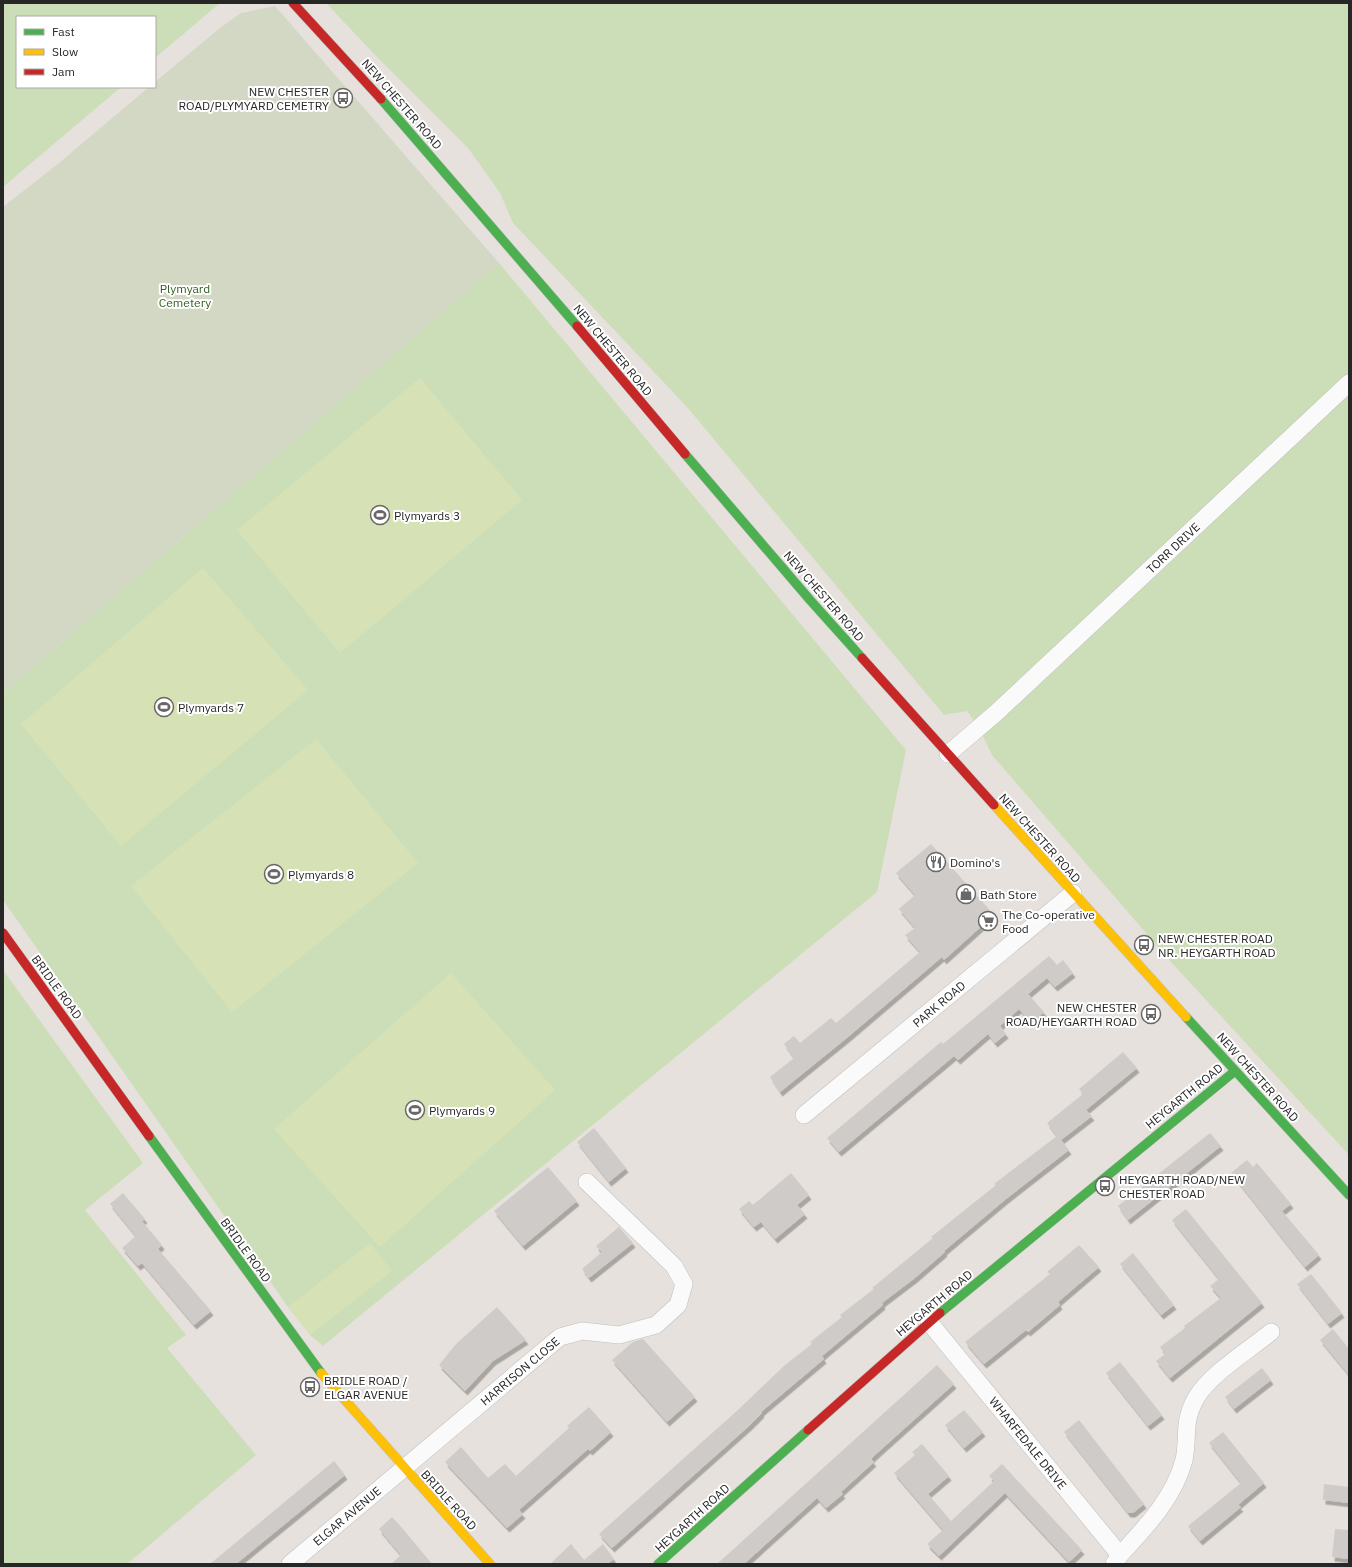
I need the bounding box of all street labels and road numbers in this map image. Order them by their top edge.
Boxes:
street label: NEW CHESTER ROAD [359,56,445,152]
street label: NEW CHESTER ROAD [570,301,656,399]
street label: TORR DRIVE [1143,519,1203,577]
street label: NEW CHESTER ROAD [781,548,867,644]
street label: NEW CHESTER ROAD [996,790,1084,886]
street label: BRIDLE ROAD [29,952,85,1022]
street label: PARK ROAD [910,978,968,1030]
street label: NEW CHESTER ROAD [1214,1029,1302,1125]
street label: HEYGARTH ROAD [1142,1060,1226,1132]
street label: BRIDLE ROAD [218,1215,274,1285]
street label: HEYGARTH ROAD [893,1267,975,1339]
street label: HARRISON CLOSE [477,1334,563,1408]
street label: WHARFEDALE DRIVE [986,1394,1070,1492]
street label: BRIDLE ROAD [418,1467,480,1533]
street label: HEYGARTH ROAD [652,1481,732,1555]
street label: ELGAR AVENUE [310,1483,384,1549]

